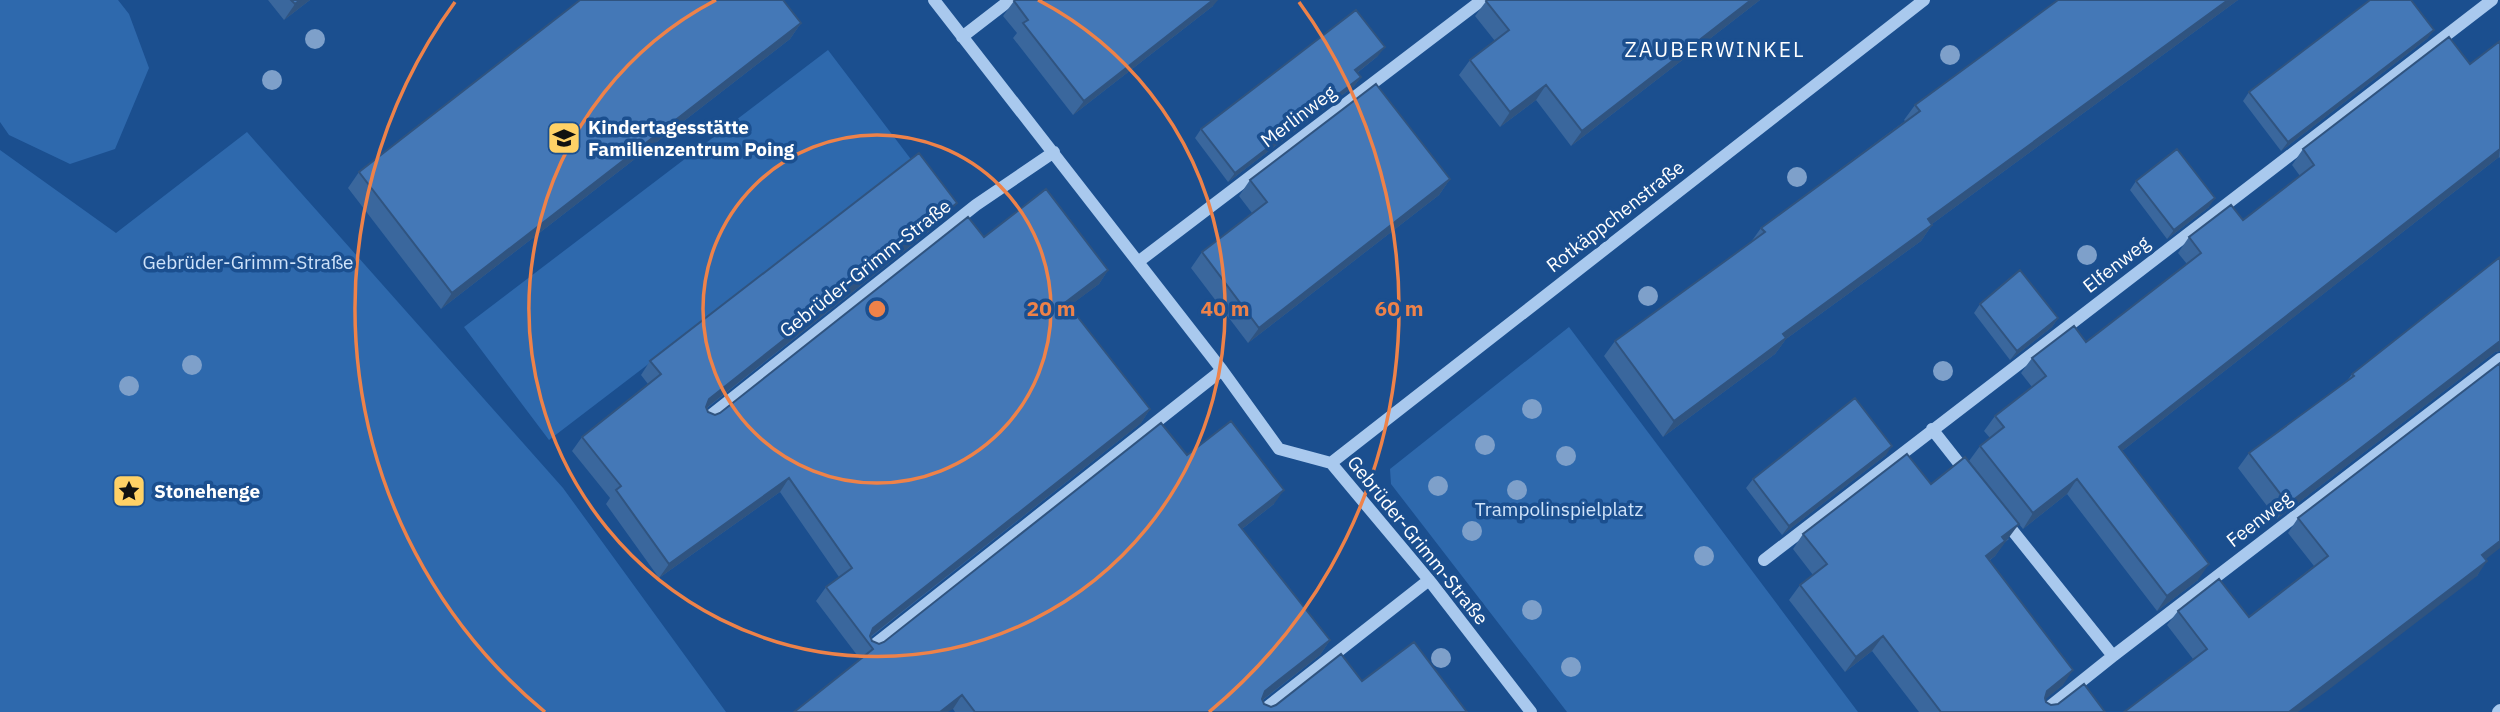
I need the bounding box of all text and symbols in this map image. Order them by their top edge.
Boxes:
district label: ZAUBERWINKEL [1625,35,1805,63]
street label: Merlinweg [1255,80,1341,152]
place label: Kindertagesstätte Familienzentrum Poing [588,115,795,161]
school or university icon: Kindertagesstätte Familienzentrum Poing [545,119,583,157]
street label: Rotkäppchenstraße [1541,155,1689,277]
street label: Gebrüder-Grimm-Straße [774,194,956,342]
street label: Elfenweg [2078,230,2154,298]
park label: Gebrüder-Grimm-Straße [143,250,353,274]
text: 20 m [1027,294,1075,322]
text: 40 m [1201,294,1249,322]
text: 60 m [1375,294,1423,322]
centre of rings [865,297,889,321]
street label: Gebrüder-Grimm-Straße [1342,450,1494,630]
place icon: Stonehenge [110,472,148,510]
place label: Stonehenge [154,479,260,503]
street label: Feenweg [2221,486,2297,552]
park label: Trampolinspielplatz [1475,497,1643,521]

